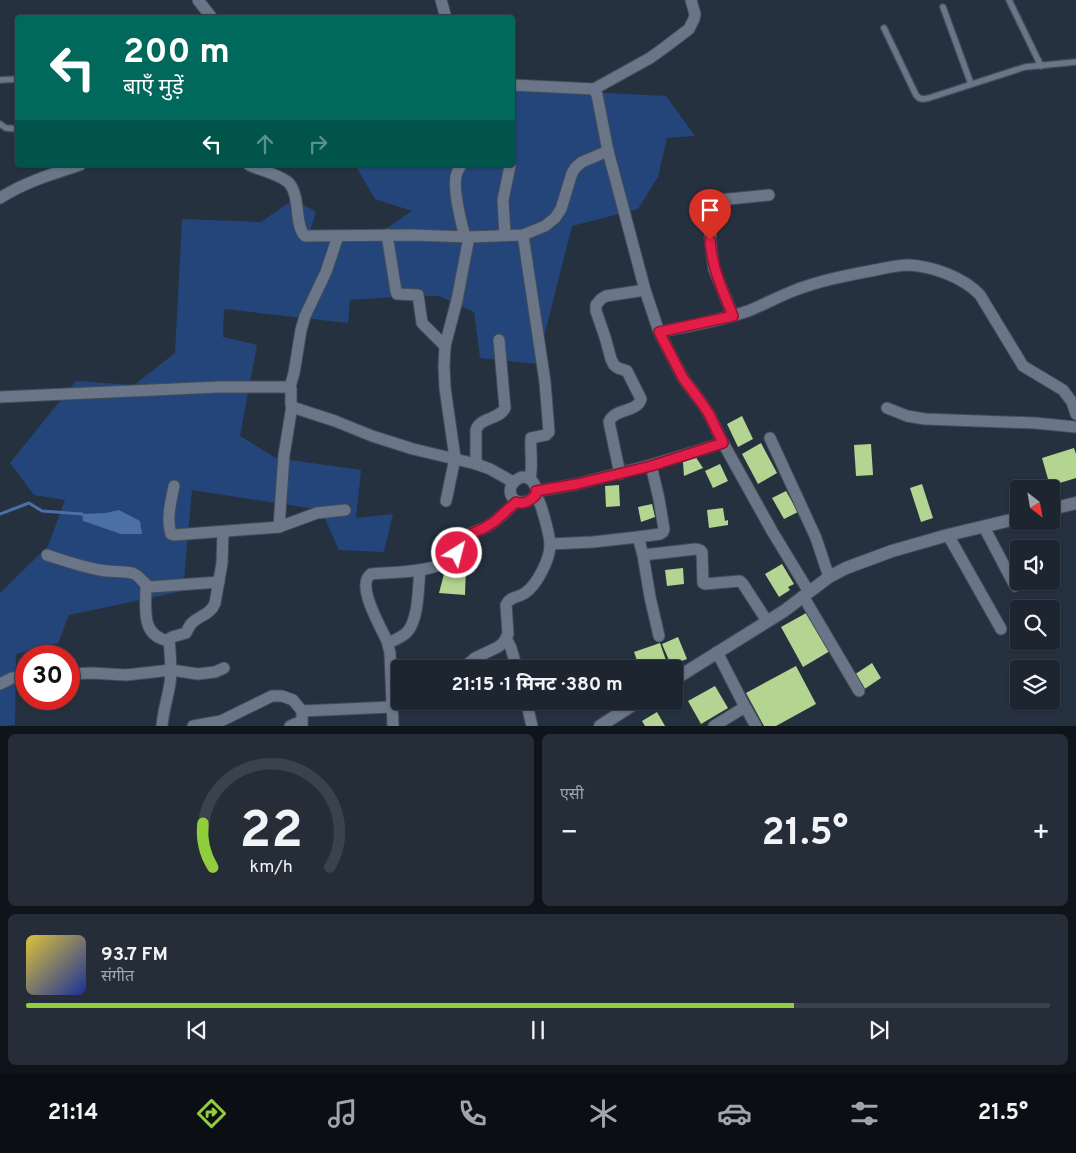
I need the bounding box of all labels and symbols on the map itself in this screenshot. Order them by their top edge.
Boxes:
pin [689,189,731,240]
north arrow [1010,480,1060,530]
position arrow [430,526,482,578]
speed limit sign: 30 [15,645,80,710]

